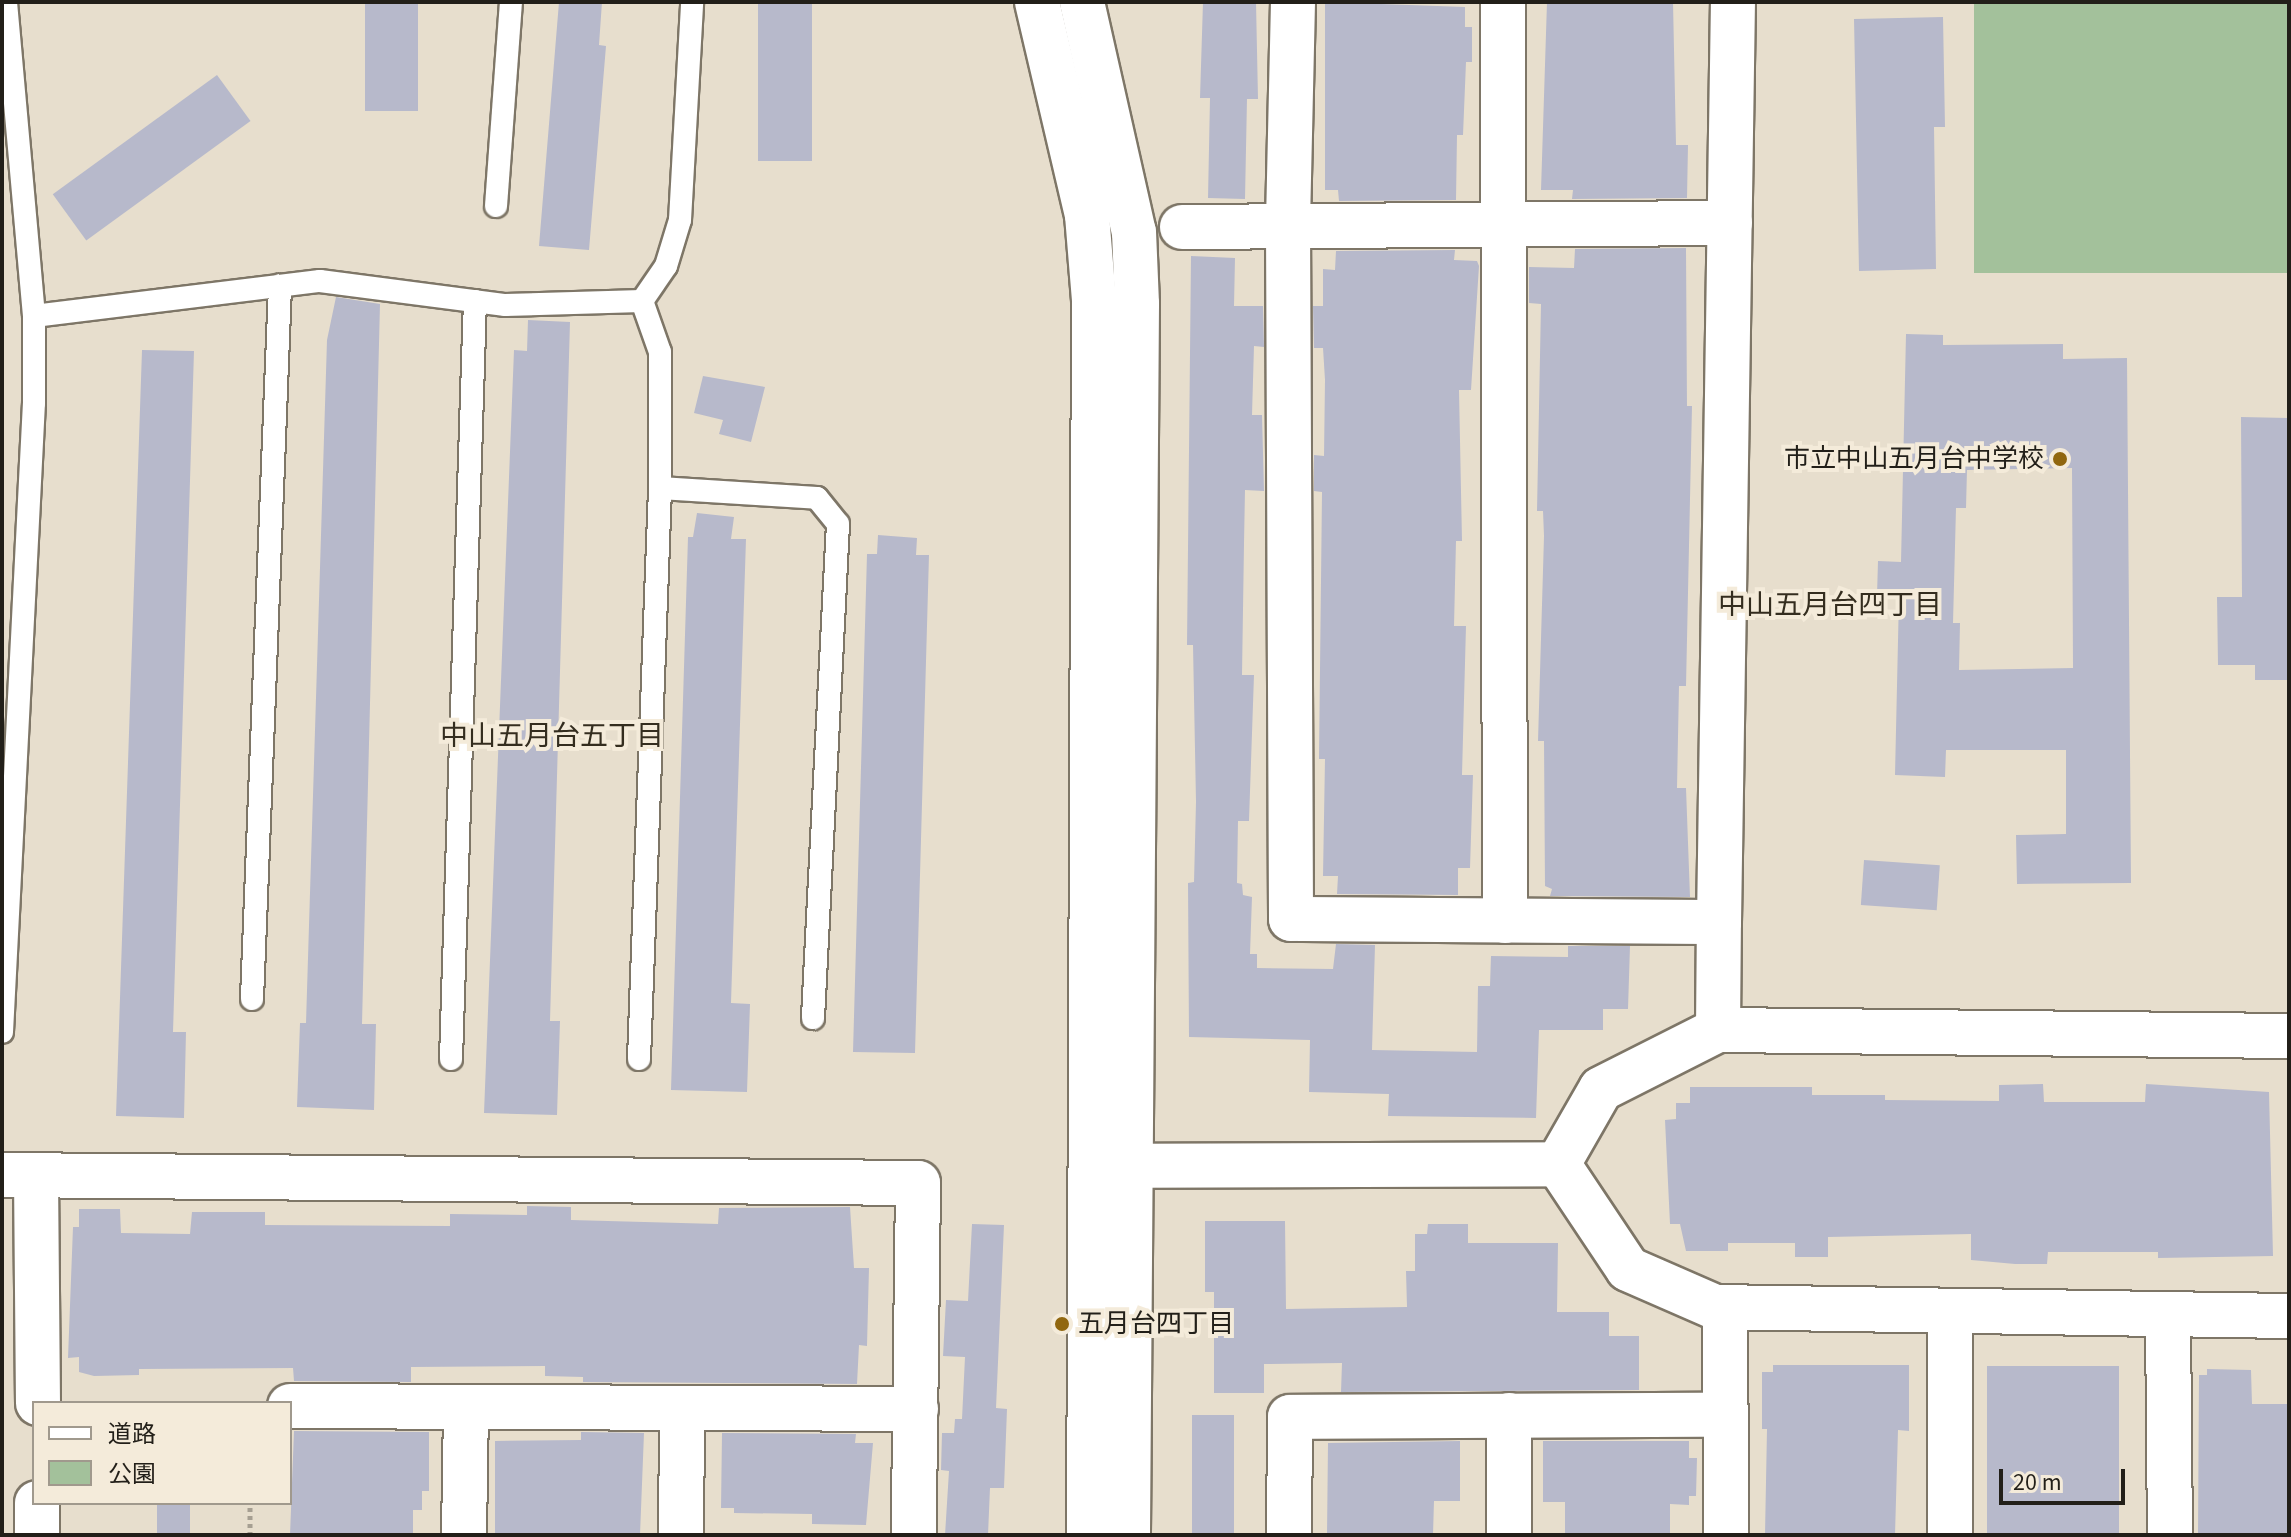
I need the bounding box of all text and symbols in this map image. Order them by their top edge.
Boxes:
place label: 市立中山五月台中学校 [1784,443,2044,475]
marker: 市立中山五月台中学校 [2051,450,2069,468]
district label: 中山五月台四丁目 [1718,588,1942,622]
district label: 中山五月台五丁目 [440,719,664,753]
place label: 五月台四丁目 [1078,1308,1234,1340]
marker: 五月台四丁目 [1053,1315,1071,1333]
legend [32,1401,292,1505]
text: 道路 [108,1417,156,1452]
scale bar [2003,1453,2129,1503]
text: 公園 [108,1457,156,1492]
text: 20 m [2013,1465,2062,1500]

